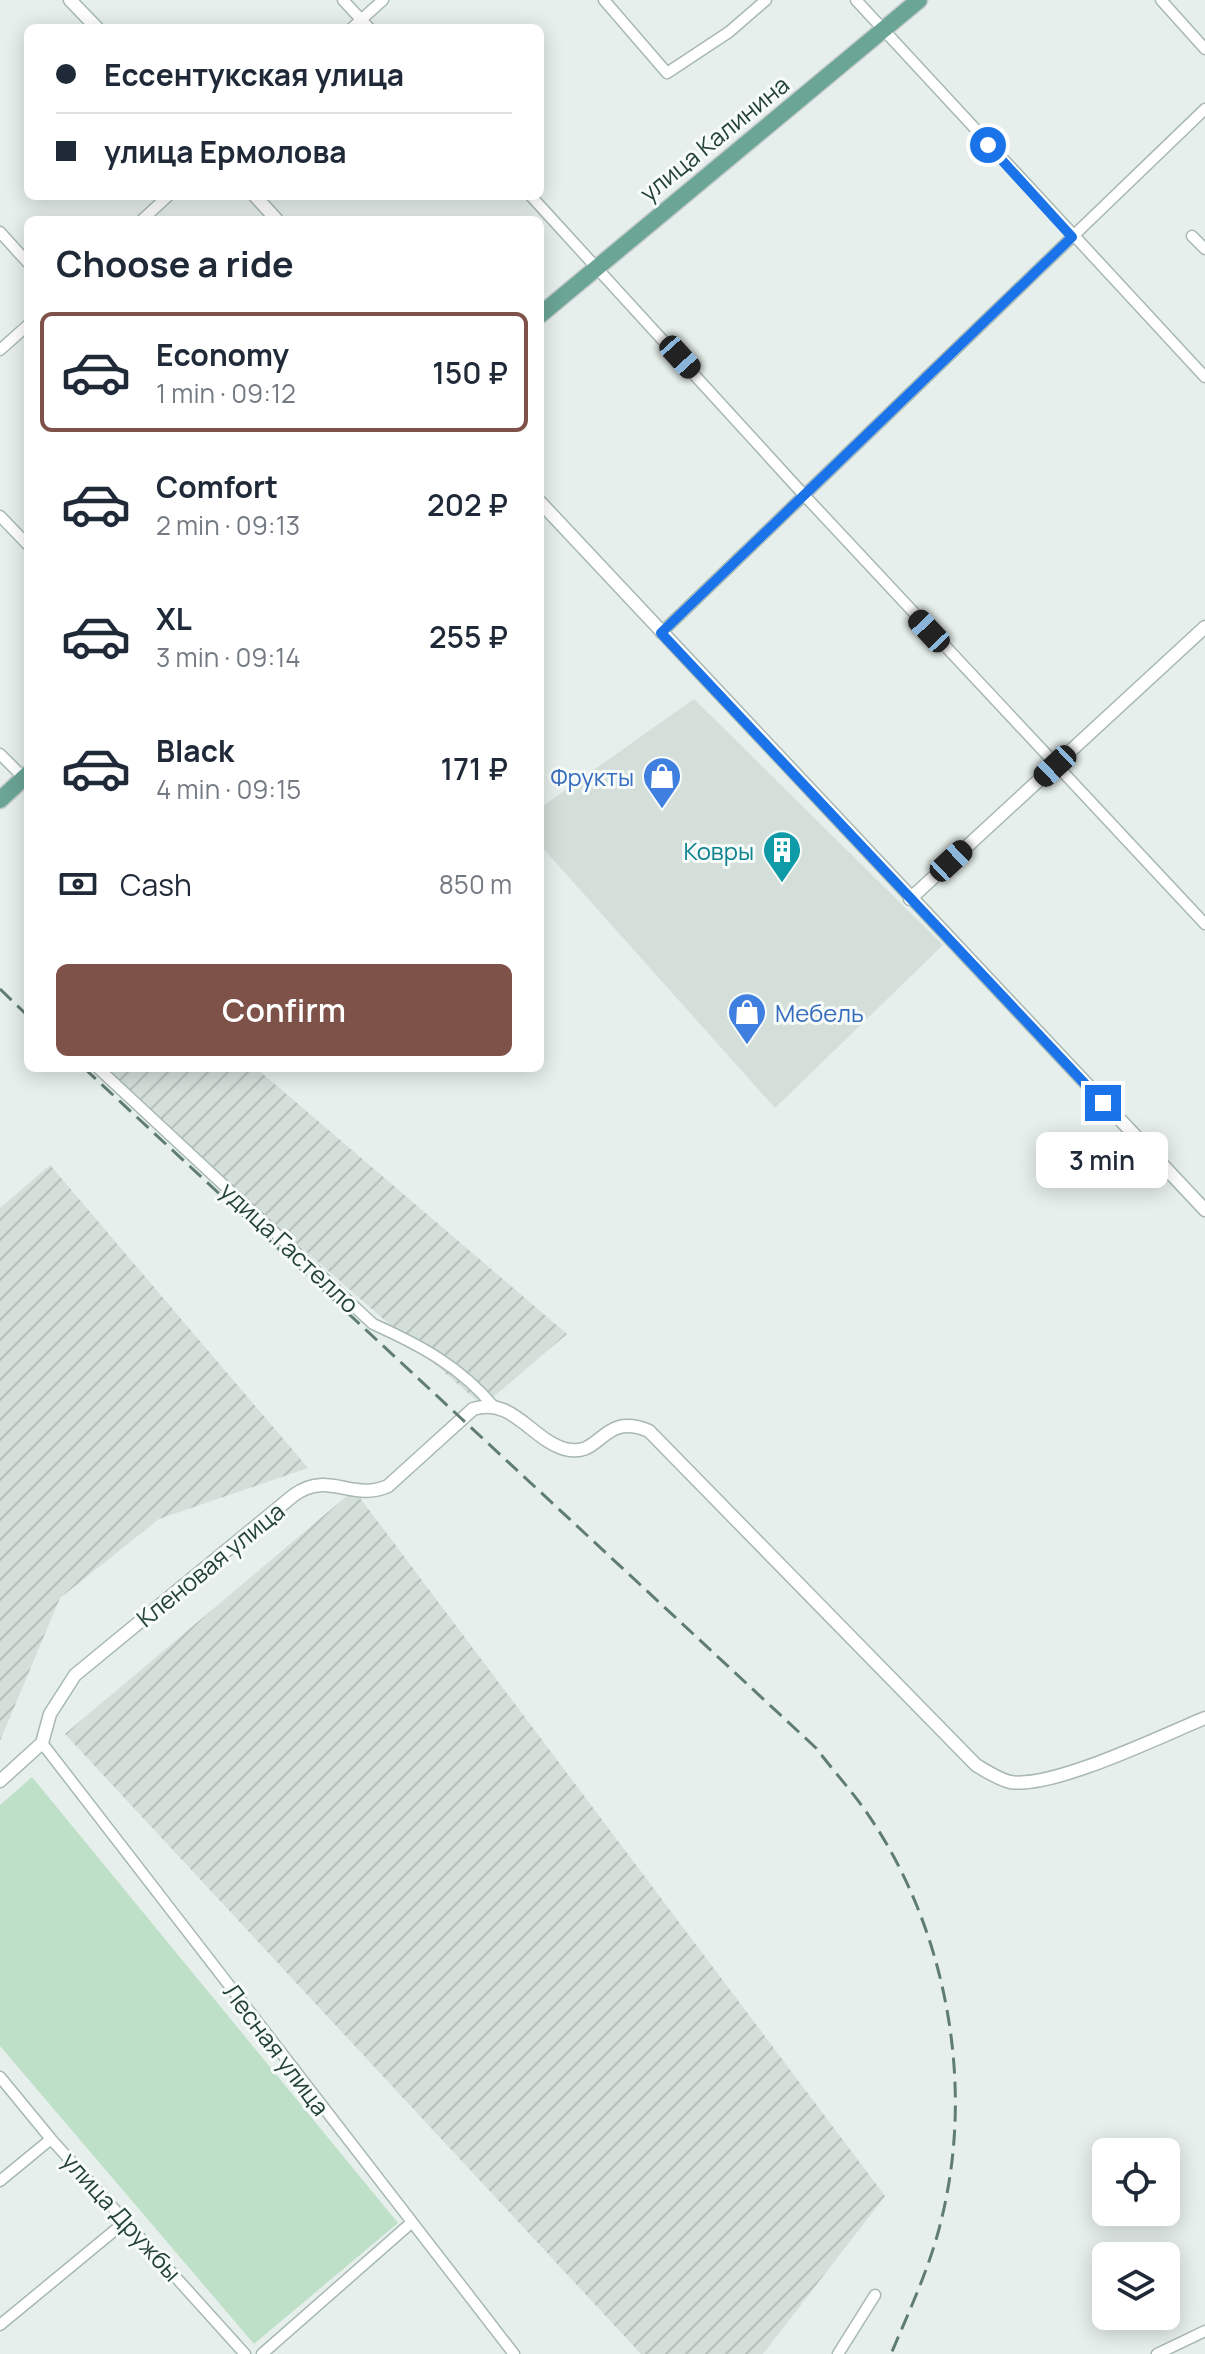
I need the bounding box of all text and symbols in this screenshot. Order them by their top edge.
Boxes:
text: Ессентукская улица [104,54,404,95]
street label: улица Калинина [633,68,795,208]
route start [970,127,1006,163]
text: улица Ермолова [104,131,346,172]
text: Choose a ride [56,239,294,288]
car [655,331,705,383]
text: Economy [156,334,289,375]
icon: car [60,336,132,408]
text: 150 ₽ [432,352,508,393]
text: 1 min · 09:12 [156,375,296,411]
text: Comfort [156,466,278,507]
icon: car [60,468,132,540]
text: 202 ₽ [427,484,508,525]
text: 2 min · 09:13 [156,507,300,543]
text: XL [156,598,192,639]
icon: car [60,600,132,672]
car [904,605,954,657]
text: 255 ₽ [429,616,508,657]
text: 3 min · 09:14 [156,639,301,675]
text: Black [156,730,234,771]
icon: car [60,732,132,804]
car [1029,741,1081,791]
text: 171 ₽ [441,748,508,789]
shop icon: Фрукты [641,755,683,810]
place label: Фрукты [550,760,634,793]
text: 4 min · 09:15 [156,771,301,807]
building icon: Ковры [761,829,803,884]
place label: Ковры [683,834,754,867]
car [925,836,977,886]
icon: cash [56,862,100,906]
text: Cash [120,864,192,905]
text: 850 m [439,866,512,902]
button: Confirm [56,964,512,1056]
shop icon: Мебель [726,991,768,1046]
place label: Мебель [775,996,864,1029]
route end [1085,1085,1121,1121]
callout: 3 min [1037,1131,1169,1187]
text: 3 min [1069,1142,1135,1178]
street label: удица Гастелло [213,1174,367,1320]
street label: Кленовая улица [129,1494,291,1634]
street label: Лесная улица [216,1976,338,2122]
map controls [1092,2138,1180,2330]
button: locate [1092,2138,1180,2226]
street label: улица Дружбы [55,2144,189,2288]
button: layers [1092,2242,1180,2330]

